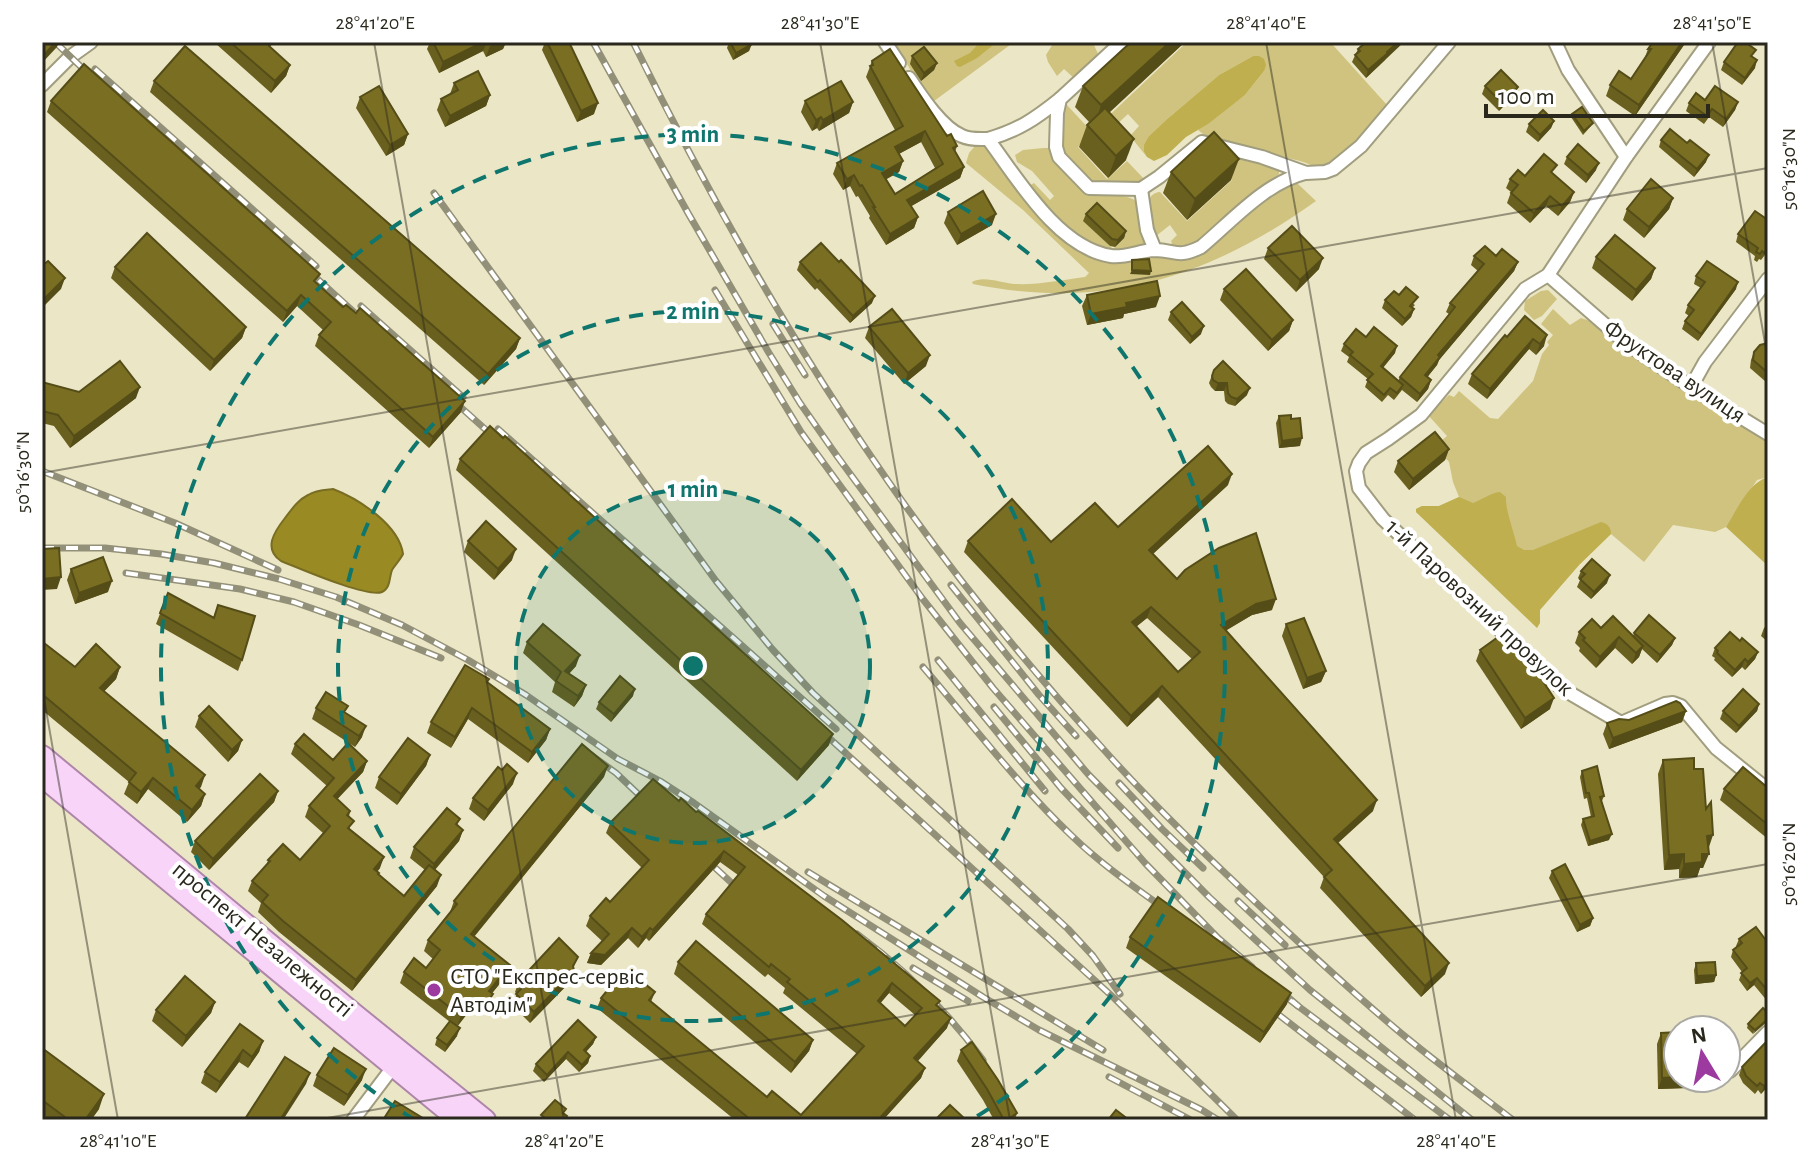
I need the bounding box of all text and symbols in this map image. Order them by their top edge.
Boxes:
text: 28°41'20"E [335,13,415,33]
text: 28°41'30"E [781,13,860,33]
text: 28°41'40"E [1226,13,1306,33]
text: 28°41'50"E [1673,13,1752,33]
scale bar [1486,68,1708,118]
text: 100 m [1498,85,1555,109]
text: 3 min [667,123,719,147]
text: 50°16'30"N [1779,128,1799,210]
text: 2 min [666,300,720,324]
street label: Фруктова вулиця [1599,316,1750,428]
text: 50°16'30"N [13,431,33,513]
text: 1 min [668,478,718,502]
street label: 1-й Паровозний провулок [1381,515,1578,701]
centre of rings [679,652,707,680]
text: 50°16'20"N [1779,822,1799,906]
street label: проспект Незалежності [168,858,357,1022]
place label: СТО "Експрес-сервіс Автодім" [450,965,645,1017]
marker: СТО "Експрес-сервіс Автодім" [425,981,443,999]
north arrow [1662,1014,1742,1094]
text: N [1689,1023,1708,1047]
text: 28°41'10"E [80,1131,157,1151]
text: 28°41'20"E [524,1131,604,1151]
text: 28°41'30"E [971,1131,1050,1151]
text: 28°41'40"E [1416,1131,1496,1151]

